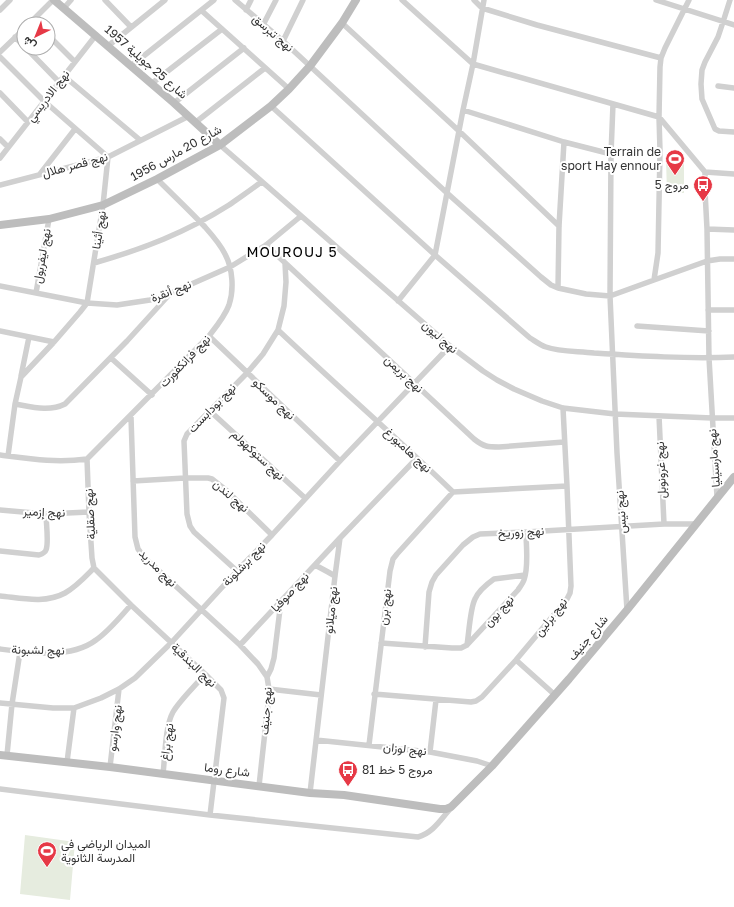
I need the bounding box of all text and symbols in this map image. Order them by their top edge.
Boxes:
street label: نهج تبرسق [248,11,297,56]
north arrow [16,16,56,56]
street label: شارع 25 جويلية 1957 [100,22,191,103]
text: ش [20,34,39,53]
street label: نهج الادريسي [23,67,75,126]
street label: شارع 20 مارس 1956 [128,121,225,186]
place label: Terrain de sport Hay ennour [561,144,661,173]
sports icon: Terrain de sport Hay ennour [664,148,686,176]
street label: نهج قصر هلال [40,149,110,182]
bus stop icon: مروج 5 [692,174,714,202]
place label: مروج 5 [655,177,689,194]
street label: نهج أثينا [88,210,111,250]
street label: نهج ليفربول [29,227,56,285]
district label: MOUROUJ 5 [246,243,338,260]
street label: نهج أنقرة [148,276,194,307]
street label: نهج ليون [418,317,461,358]
street label: نهج فرانكفورت [156,331,215,391]
street label: نهج بريمن [380,352,427,397]
street label: نهج موسكو [249,375,299,424]
street label: نهج بودابست [184,380,240,437]
street label: نهج هامبورغ [380,424,435,477]
street label: نهج ستوكهولم [227,426,288,485]
street label: نهج مارسيليا [704,428,725,488]
street label: نهج غرونوبل [652,441,671,499]
street label: نهج لندن [209,476,252,517]
street label: نهج صقلية [81,488,100,540]
street label: نهج نيس [612,490,631,534]
street label: نهج إزمير [21,503,65,522]
street label: نهج زوريخ [497,523,545,542]
street label: نهج برشلونة [219,538,270,590]
street label: نهج مدريد [135,545,181,591]
street label: نهج صوفيا [267,569,313,616]
street label: نهج ميلانو [321,586,342,635]
street label: نهج برن [375,588,396,626]
street label: نهج بون [480,592,518,631]
street label: نهج برلين [531,594,572,640]
street label: شارع جنيف [564,612,612,665]
street label: نهج البندقية [167,639,220,691]
street label: نهج لشبونة [11,642,65,659]
street label: نهج جنيف [256,686,277,736]
street label: نهج وارسو [104,704,127,752]
street label: نهج براغ [156,722,179,762]
street label: نهج لوزان [382,739,428,760]
street label: شارع روما [203,759,251,782]
bus stop icon: مروج 5 خط 81 [337,759,359,787]
place label: مروج 5 خط 81 [362,762,433,779]
place label: الميدان الرياضي في المدرسة الثانوية [61,836,151,866]
sports icon: الميدان الرياضي في المدرسة الثانوية [36,840,58,868]

